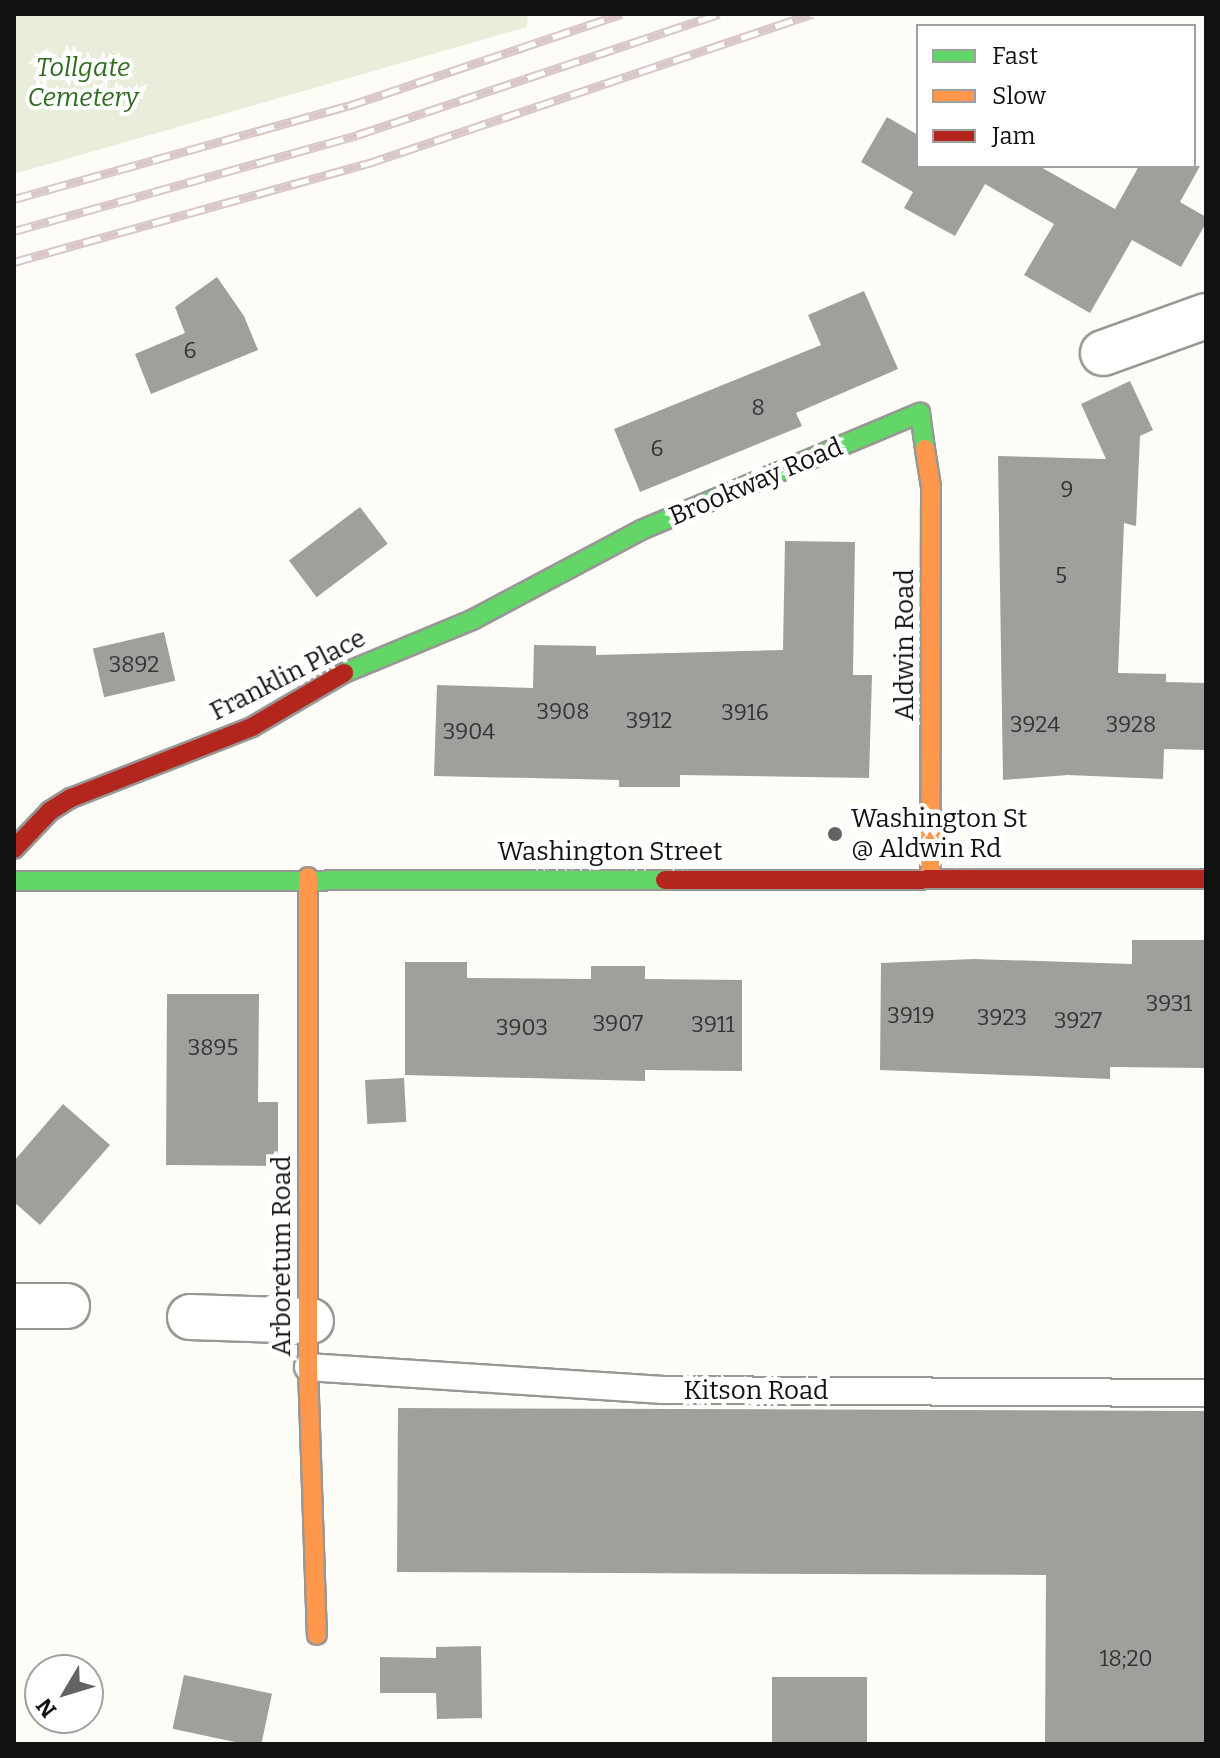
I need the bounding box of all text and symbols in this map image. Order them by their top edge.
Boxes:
legend [916,24,1196,168]
text: Fast [992,42,1038,70]
park label: Tollgate Cemetery [27,52,139,114]
text: Slow [992,82,1046,110]
text: Jam [992,122,1035,150]
house number: 6 [184,338,196,364]
house number: 8 [751,395,765,421]
street label: Brookway Road [665,431,847,533]
house number: 6 [651,436,663,462]
house number: 9 [1061,477,1073,503]
house number: 5 [1055,563,1067,589]
street label: Aldwin Road [889,569,921,721]
street label: Franklin Place [205,622,371,728]
house number: 3892 [109,652,159,678]
house number: 3908 [537,699,589,725]
house number: 3916 [721,700,769,726]
house number: 3912 [626,708,672,734]
house number: 3924 [1010,712,1060,738]
house number: 3928 [1106,712,1156,738]
house number: 3904 [443,719,495,745]
place label: Washington St @ Aldwin Rd [851,803,1027,864]
marker: Washington St @ Aldwin Rd [826,825,844,843]
street label: Washington Street [498,836,722,868]
house number: 3931 [1146,991,1192,1017]
house number: 3919 [887,1003,935,1029]
house number: 3923 [977,1005,1027,1031]
house number: 3927 [1054,1008,1102,1034]
house number: 3907 [593,1011,643,1037]
house number: 3911 [691,1012,735,1038]
house number: 3903 [496,1015,548,1041]
house number: 3895 [188,1035,238,1061]
street label: Arboretum Road [266,1156,298,1356]
street label: Kitson Road [683,1375,829,1407]
house number: 18;20 [1099,1646,1153,1672]
north arrow [24,1654,104,1734]
text: N [30,1693,62,1723]

